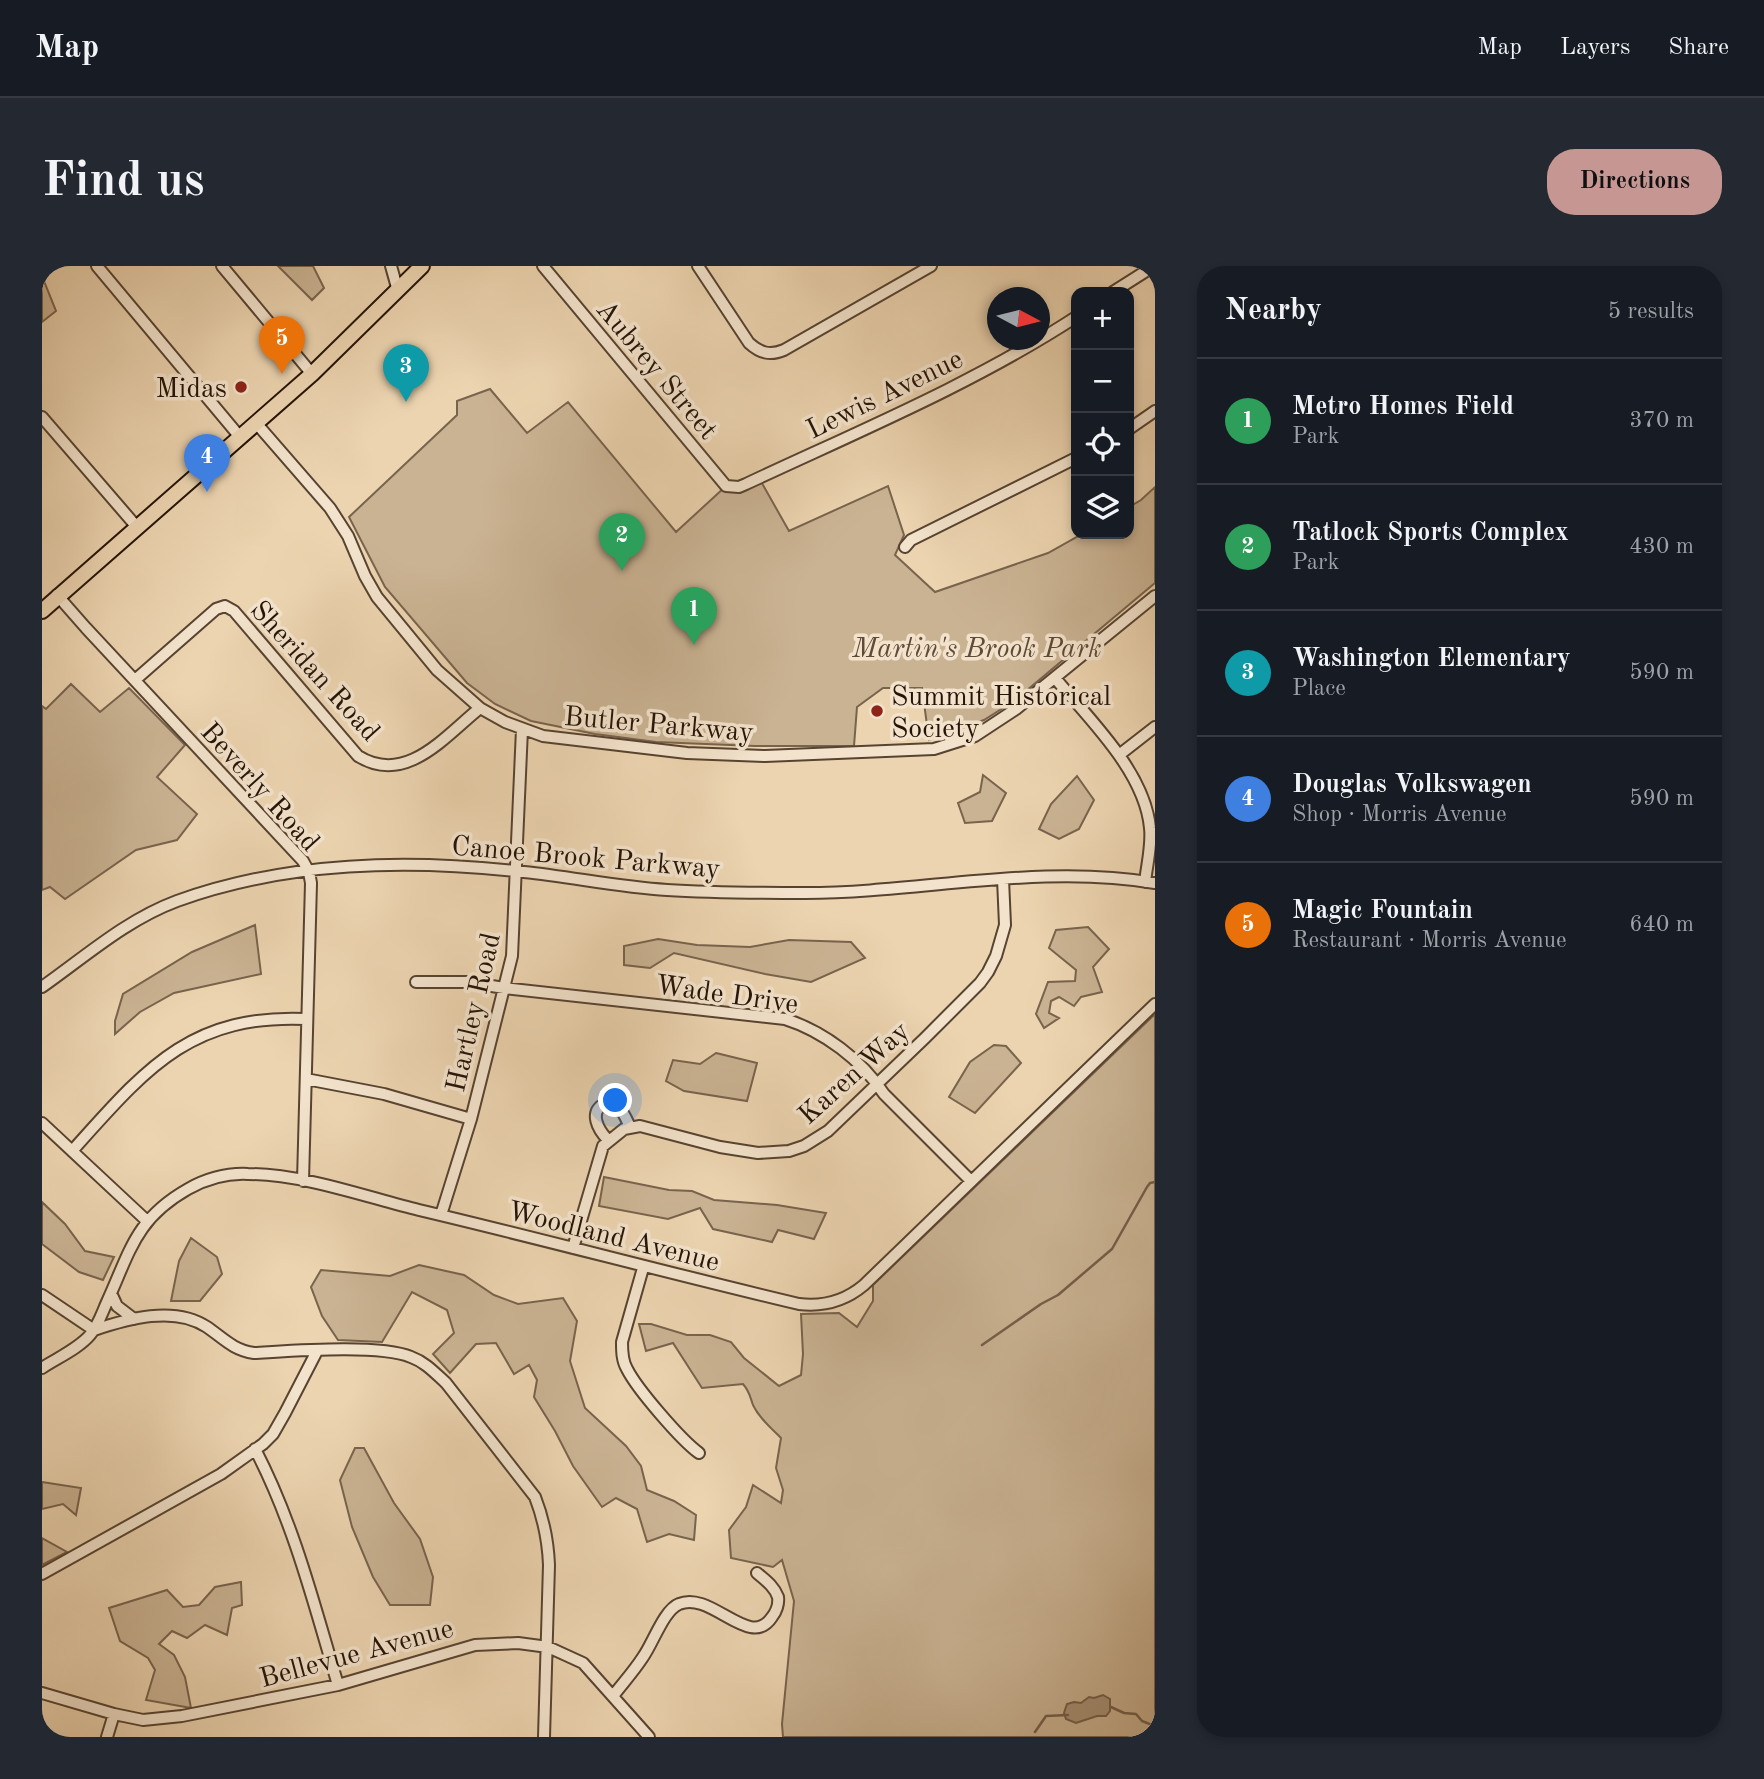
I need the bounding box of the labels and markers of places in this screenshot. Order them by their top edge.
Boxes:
pin: 5 [259,316,305,374]
pin: 3 [383,344,429,402]
place label: Midas [155,376,227,404]
marker: Midas [233,379,249,395]
pin: 4 [184,434,230,492]
pin: 2 [599,513,645,571]
pin: 1 [671,587,717,645]
place label: Summit Historical Society [891,684,1111,744]
marker: Summit Historical Society [869,703,885,719]

